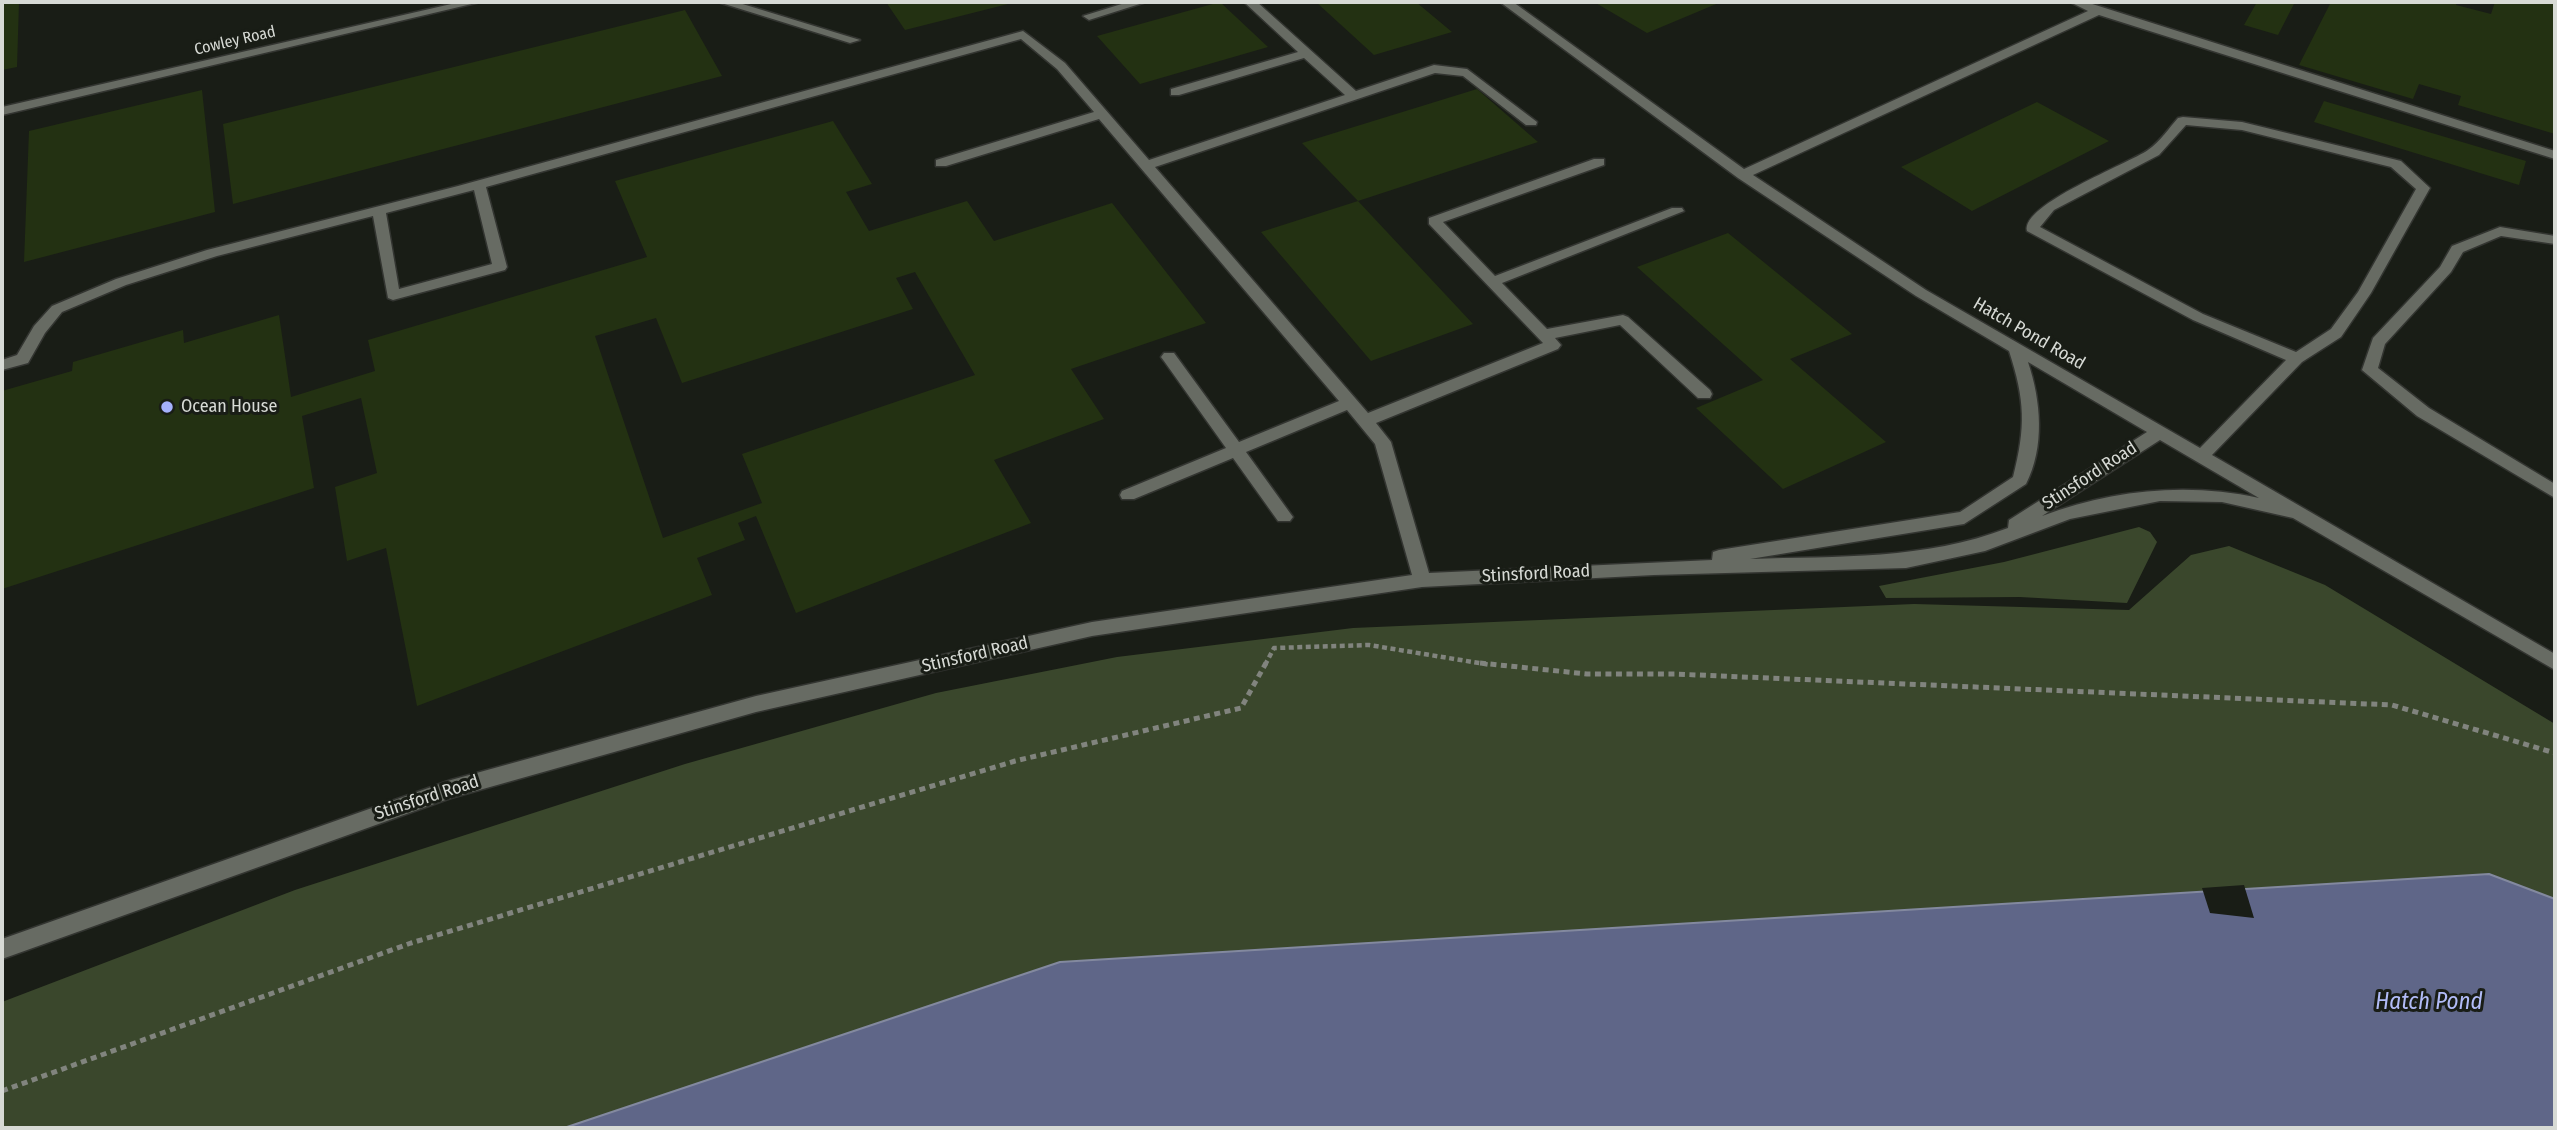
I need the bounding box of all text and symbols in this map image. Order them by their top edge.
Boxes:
street label: Cowley Road [193,22,277,60]
street label: Hatch Pond Road [1969,293,2089,375]
place label: Ocean House [181,396,277,418]
marker: Ocean House [159,399,175,415]
street label: Stinsford Road [2039,437,2141,515]
street label: Stinsford Road [1481,560,1591,588]
street label: Stinsford Road [920,632,1030,678]
street label: Stinsford Road [372,771,482,825]
water label: Hatch Pond [2375,989,2483,1017]

